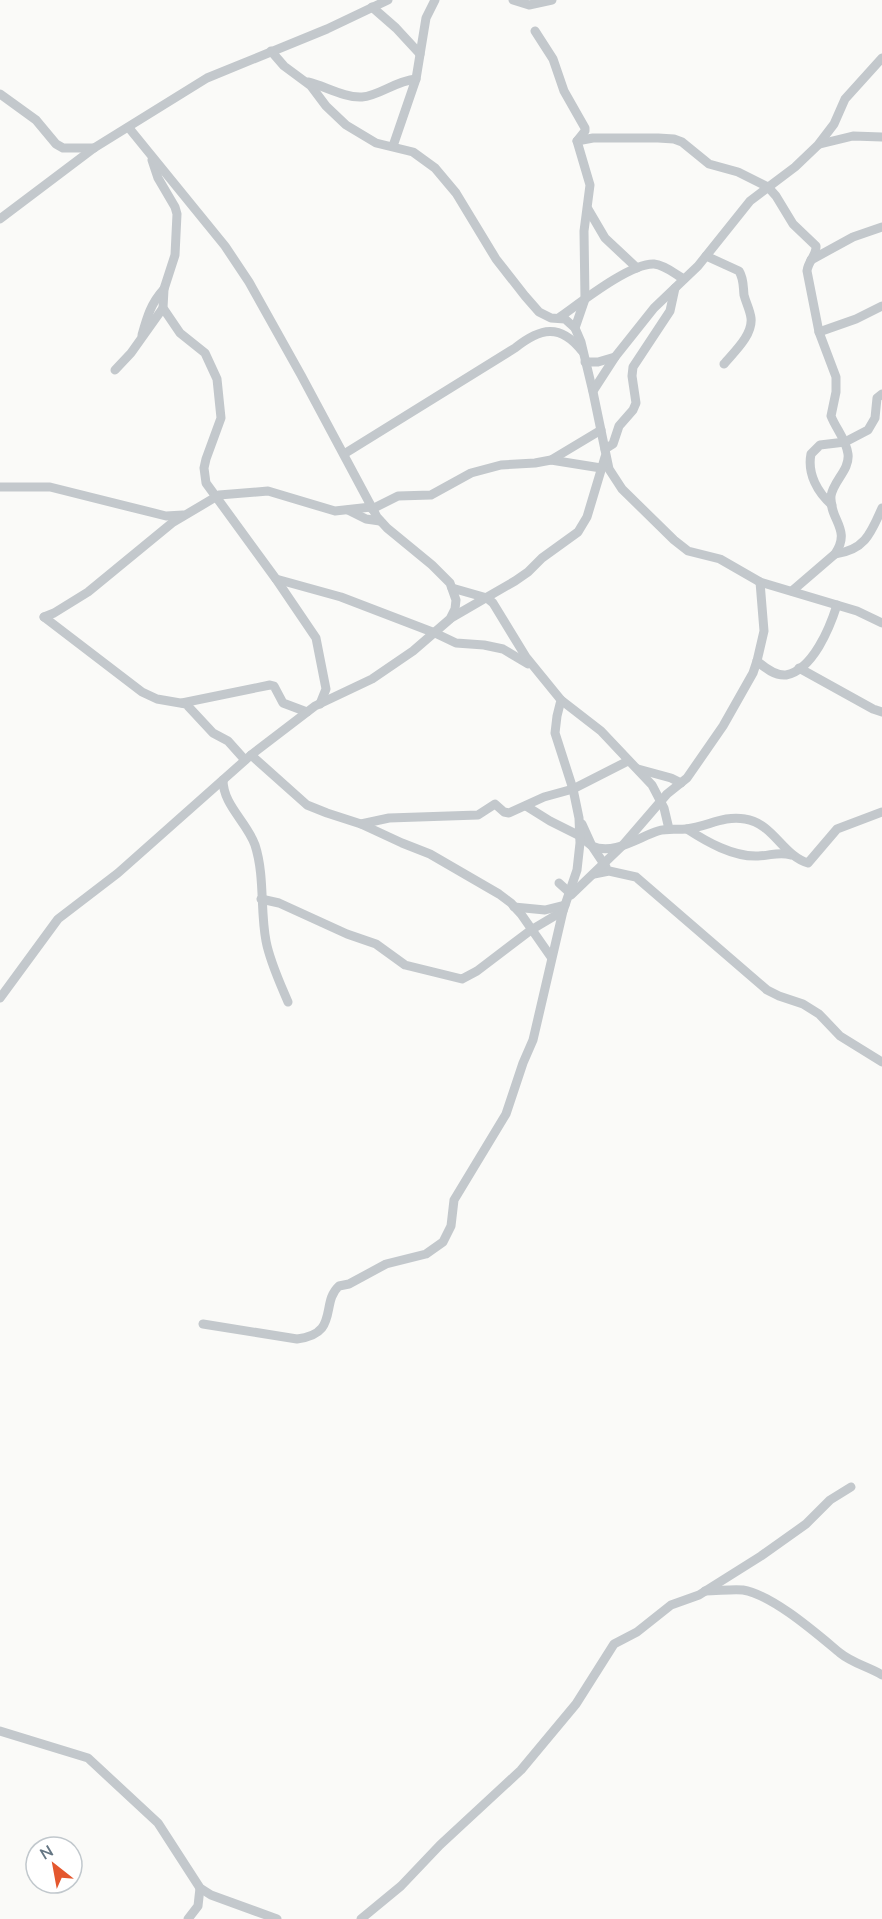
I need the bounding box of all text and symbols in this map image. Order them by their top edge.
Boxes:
north arrow [24,1835,84,1895]
text: N [36,1840,58,1866]

